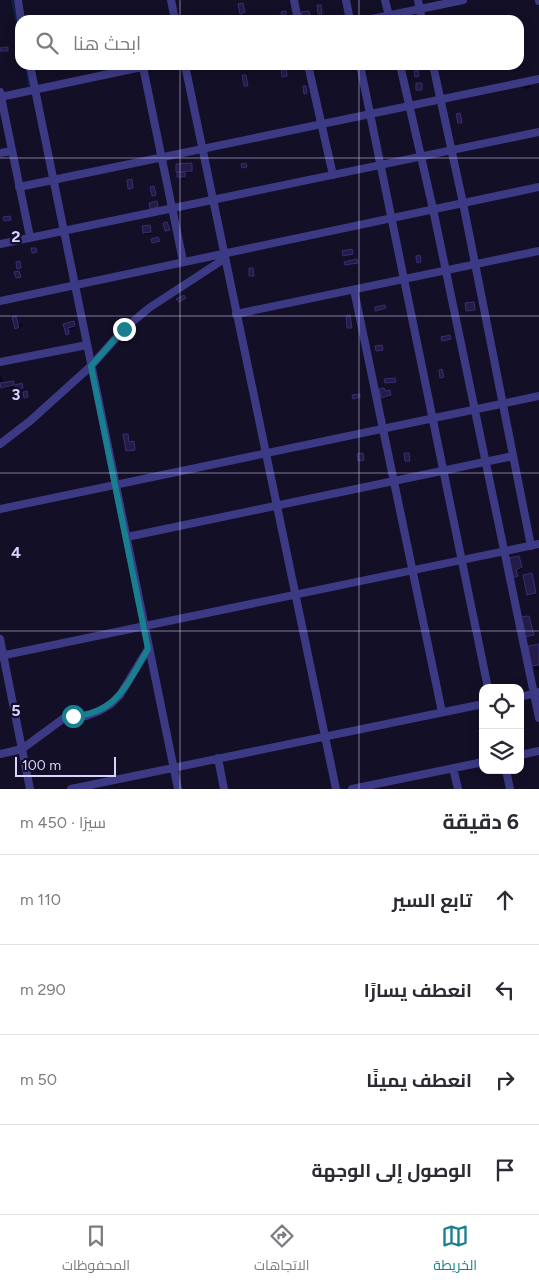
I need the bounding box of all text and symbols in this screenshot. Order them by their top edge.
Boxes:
search box [15,15,524,70]
icon: search [33,29,61,57]
text: ابحث هنا [73,32,141,55]
text: 2 [11,227,21,246]
route end [113,318,136,341]
text: 3 [12,385,21,404]
text: 4 [11,543,21,562]
map controls [479,684,524,774]
button: locate [479,684,524,729]
text: 5 [11,701,21,720]
route start [62,705,85,728]
button: layers [479,729,524,774]
scale bar [15,754,116,777]
text: 100 m [22,757,61,774]
text: 6 دقيقة [442,809,519,834]
text: سيرًا · 450 m [20,813,106,832]
icon: ahead [491,886,519,914]
text: تابع السير [392,889,472,912]
text: 110 m [20,890,61,909]
icon: left [491,976,519,1004]
text: انعطف يسارًا [364,979,472,1002]
text: 290 m [20,980,66,999]
icon: right [491,1066,519,1094]
text: انعطف يمينًا [366,1069,472,1092]
text: 50 m [20,1070,57,1089]
icon: arrive [491,1156,519,1184]
text: الوصول إلى الوجهة [312,1159,472,1182]
tab: المحفوظات [62,1222,130,1278]
tab: الاتجاهات [254,1222,309,1278]
tab: الخريطة [433,1222,477,1278]

